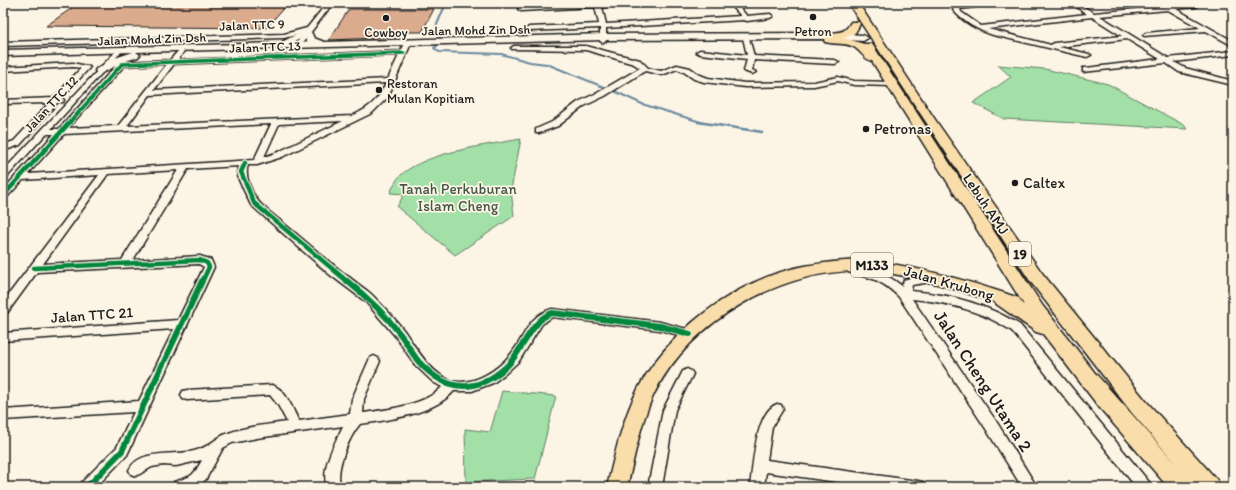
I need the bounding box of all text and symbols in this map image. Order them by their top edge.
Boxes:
marker: Petron [808,12,818,22]
marker: Cowboy [381,13,391,23]
street label: Jalan TTC 9 [219,16,285,34]
street label: Jalan Mohd Zin Dsh [421,22,531,38]
place label: Petron [795,24,832,39]
place label: Cowboy [364,25,408,40]
street label: Jalan Mohd Zin Dsh [97,30,207,48]
street label: Jalan TTC 13 [229,38,301,56]
street label: Jalan TTC 12 [21,73,81,135]
place label: Restoran Mulan Kopitiam [387,76,475,106]
marker: Restoran Mulan Kopitiam [374,85,384,95]
place label: Petronas [874,120,931,138]
marker: Petronas [861,124,871,134]
street label: Lebuh AMJ [959,170,1013,238]
place label: Caltex [1023,174,1065,192]
marker: Caltex [1010,178,1020,188]
park label: Tanah Perkuburan Islam Cheng [399,180,517,215]
road number: 19 [1009,242,1031,266]
road number: M133 [851,253,893,277]
street label: Jalan Krubong [902,262,996,305]
street label: Jalan TTC 21 [50,303,134,327]
street label: Jalan Cheng Utama 2 [929,306,1037,456]

